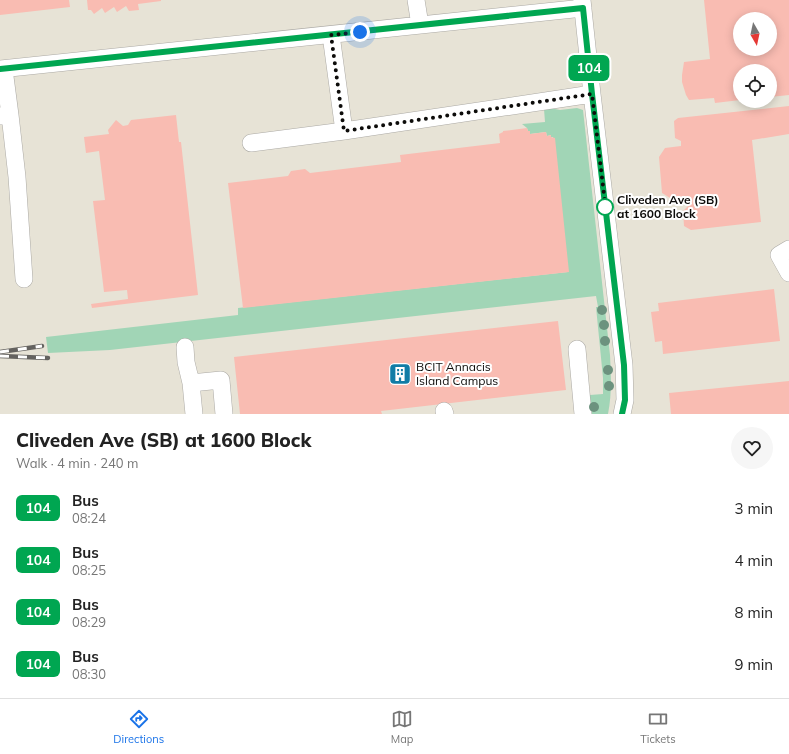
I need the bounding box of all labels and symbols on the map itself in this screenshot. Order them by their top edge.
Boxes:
north arrow [733,12,777,56]
your location [350,22,370,42]
line badge: 104 [566,55,612,81]
place label: Cliveden Ave (SB) at 1600 Block [617,192,719,221]
marker: Cliveden Ave (SB) at 1600 Block [596,198,614,216]
place label: BCIT Annacis Island Campus [416,359,498,388]
building icon: BCIT Annacis Island Campus [387,361,413,387]

